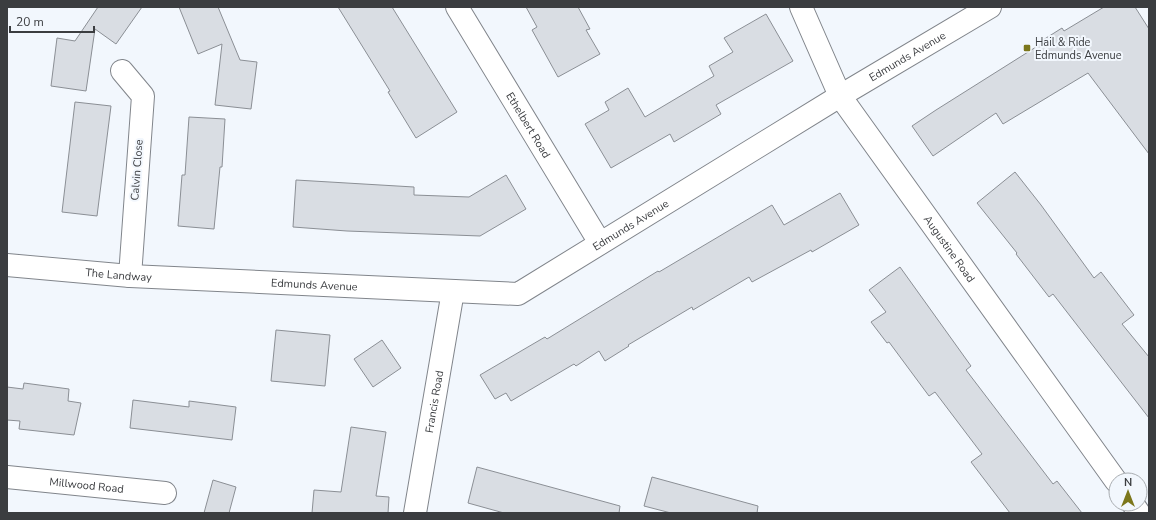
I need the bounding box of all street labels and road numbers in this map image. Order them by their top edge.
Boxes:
street label: Edmunds Avenue [866,28,948,85]
street label: Ethelbert Road [503,89,554,161]
street label: Calvin Close [127,139,147,201]
street label: Edmunds Avenue [590,196,671,254]
street label: Augustine Road [920,212,979,285]
street label: The Landway [85,265,153,285]
street label: Edmunds Avenue [271,275,358,294]
street label: Francis Road [421,369,447,434]
street label: Millwood Road [49,474,124,496]

